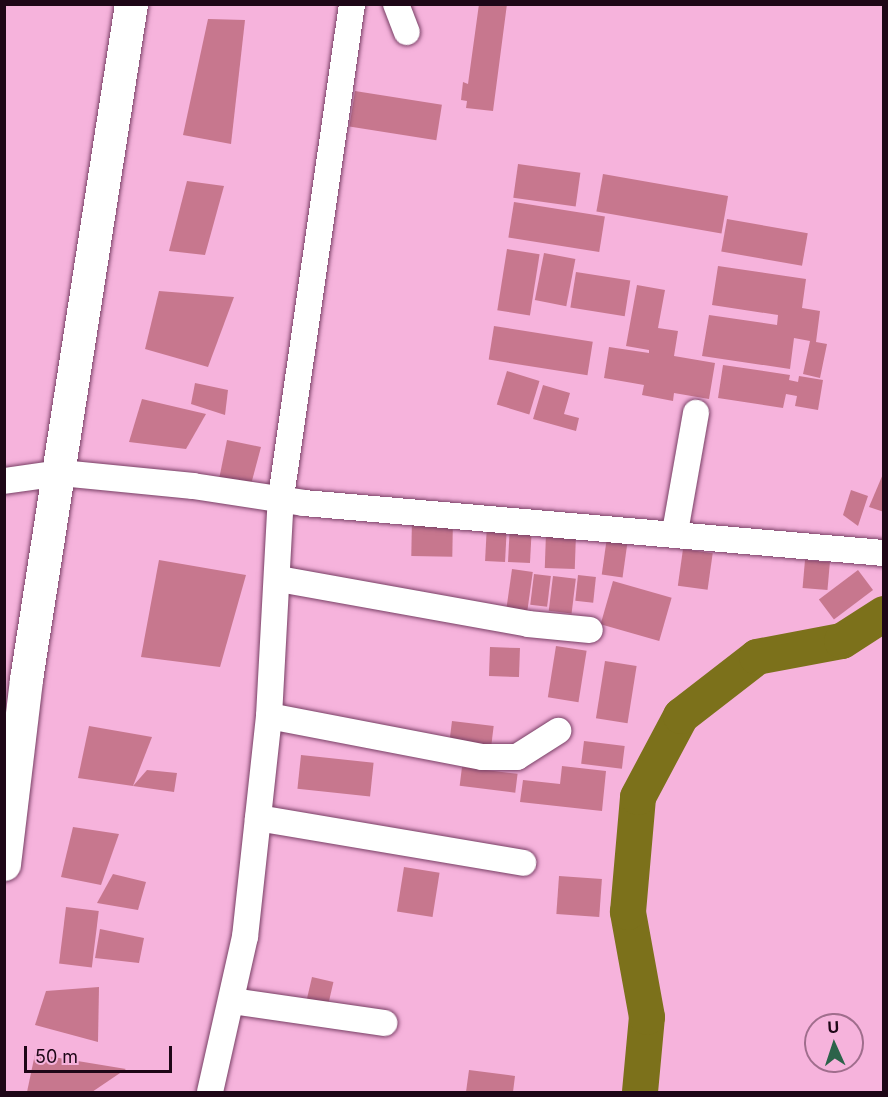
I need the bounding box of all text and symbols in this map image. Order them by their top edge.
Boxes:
north arrow [804,1013,864,1073]
text: U [827,1017,840,1037]
scale bar [27,1034,176,1072]
text: 50 m [35,1046,78,1067]

